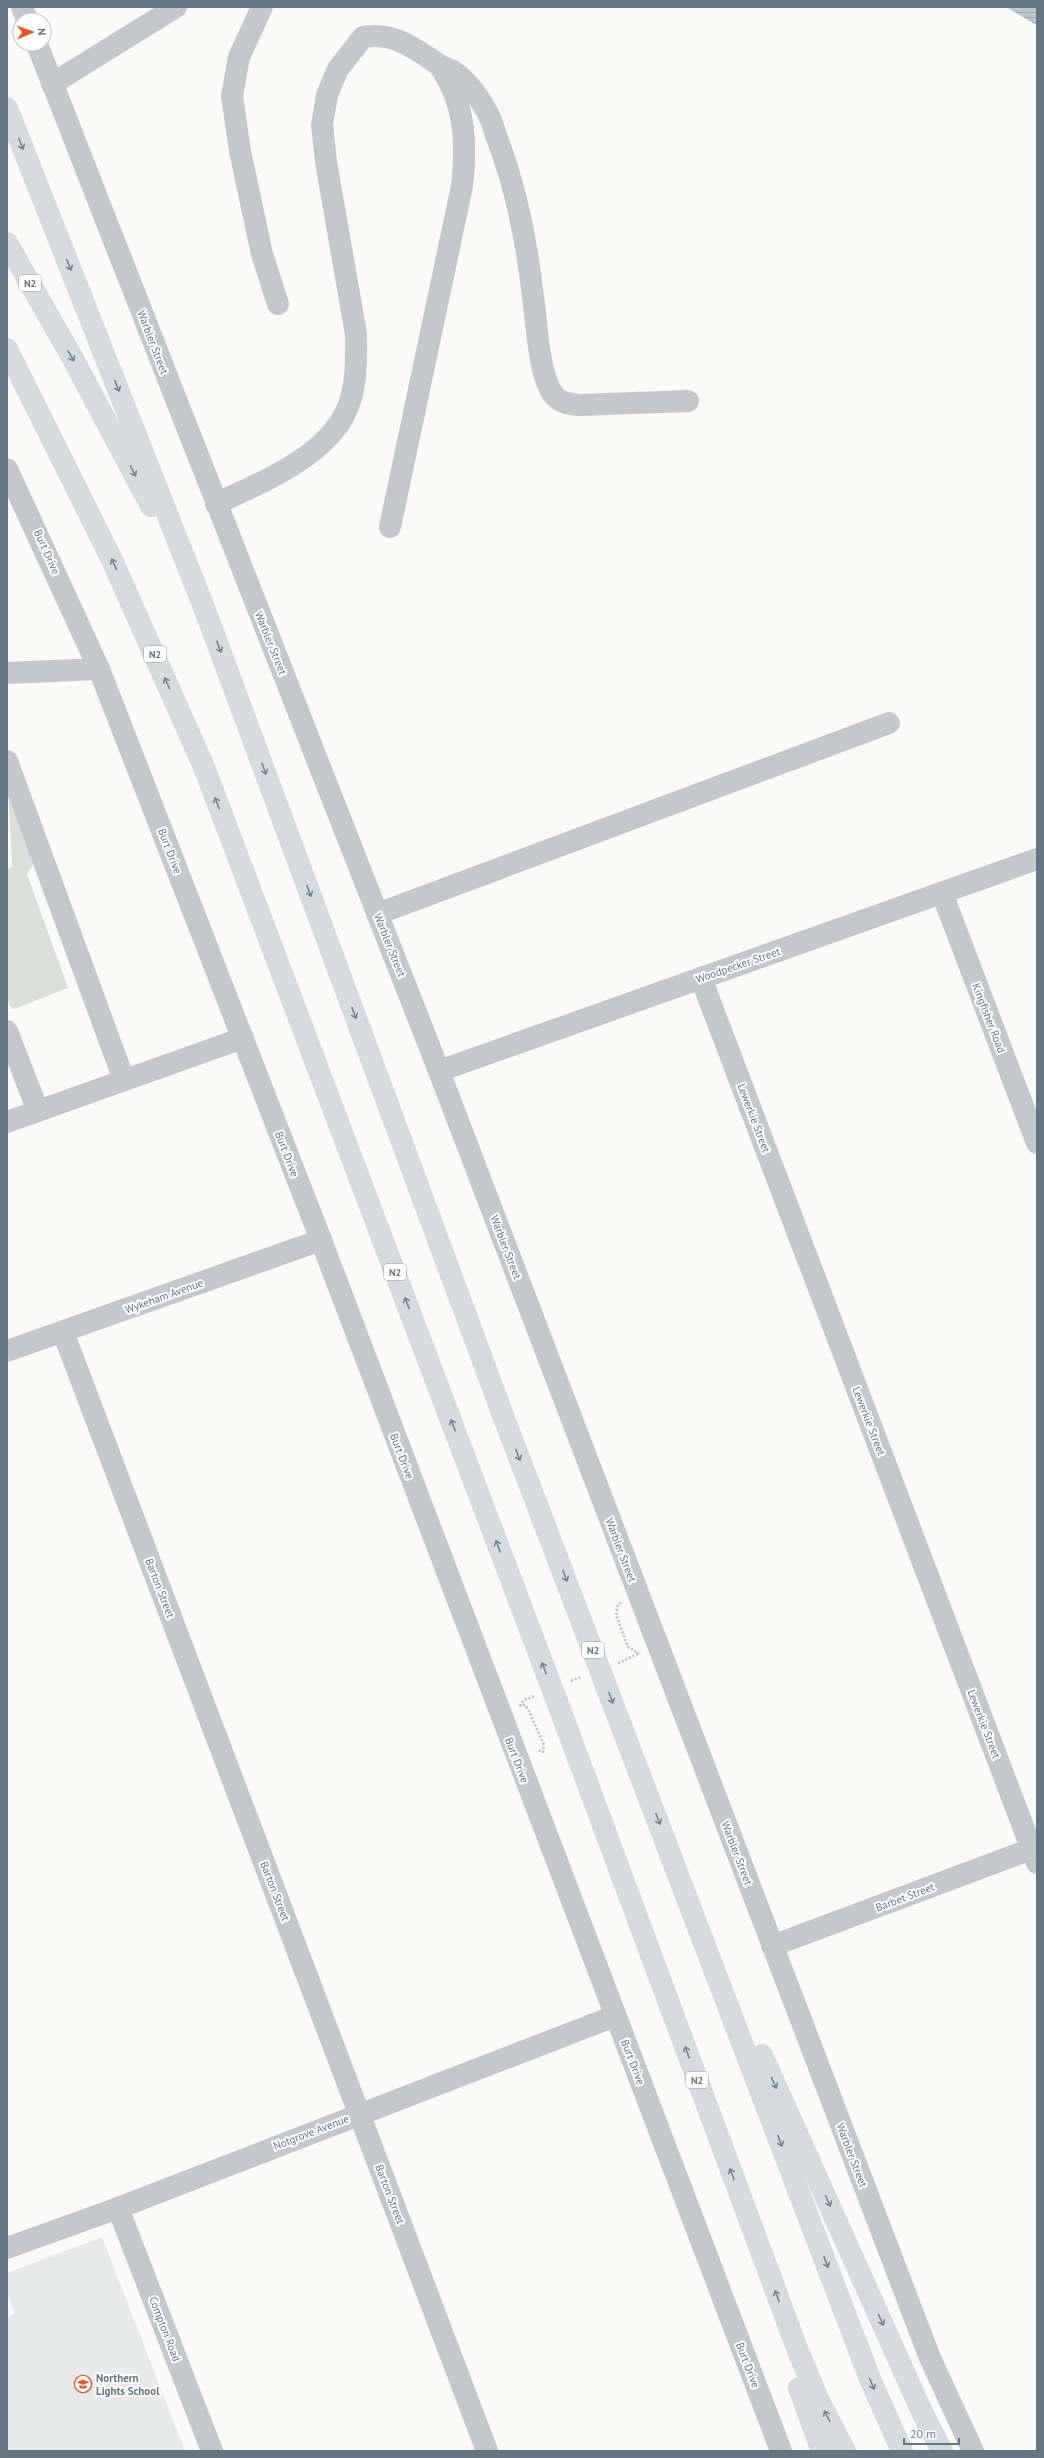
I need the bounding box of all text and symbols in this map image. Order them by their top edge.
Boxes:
north arrow [12,12,52,52]
text: N [35,28,49,36]
one-way arrow [18,138,26,150]
one-way arrow [66,259,74,271]
road number: N2 [19,275,41,291]
street label: Warbler Street [134,308,172,376]
one-way arrow [68,350,76,362]
one-way arrow [114,380,121,392]
one-way arrow [130,465,137,477]
street label: Burt Drive [31,527,63,577]
one-way arrow [110,559,117,571]
street label: Warbler Street [252,609,290,677]
one-way arrow [216,640,223,653]
road number: N2 [144,646,166,662]
one-way arrow [163,677,171,689]
one-way arrow [261,762,268,775]
one-way arrow [213,797,221,809]
street label: Burt Drive [155,826,185,876]
one-way arrow [306,884,313,897]
street label: Warbler Street [371,911,409,979]
street label: Woodpecker Street [694,944,782,986]
street label: Kingfisher Road [969,981,1009,1055]
one-way arrow [351,1006,359,1018]
street label: Lewerkie Street [734,1082,774,1155]
street label: Burt Drive [272,1129,302,1179]
street label: Warbler Street [487,1213,525,1281]
road number: N2 [384,1264,406,1280]
street label: Wykeham Avenue [123,1275,205,1317]
one-way arrow [402,1298,410,1310]
street label: Lewerkie Street [849,1385,889,1458]
one-way arrow [448,1419,456,1431]
street label: Burt Drive [387,1431,417,1481]
one-way arrow [515,1448,523,1460]
street label: Warbler Street [602,1516,640,1584]
one-way arrow [494,1541,502,1553]
street label: Barton Street [142,1556,178,1620]
one-way arrow [561,1570,569,1582]
road number: N2 [582,1642,604,1658]
one-way arrow [540,1662,548,1674]
street label: Lewerkie Street [964,1688,1004,1761]
one-way arrow [608,1691,616,1703]
street label: Burt Drive [502,1735,532,1785]
one-way arrow [654,1812,662,1824]
street label: Warbler Street [718,1819,756,1887]
street label: Barton Street [257,1859,293,1923]
street label: Barbet Street [874,1879,937,1915]
street label: Burt Drive [618,2037,648,2087]
one-way arrow [683,2046,690,2059]
road number: N2 [686,2072,708,2088]
one-way arrow [771,2076,779,2088]
street label: Notgrove Avenue [271,2111,351,2153]
street label: Warbler Street [833,2121,871,2189]
one-way arrow [777,2134,785,2146]
street label: Barton Street [372,2162,408,2226]
one-way arrow [728,2169,736,2181]
one-way arrow [825,2195,832,2207]
one-way arrow [823,2256,831,2268]
one-way arrow [773,2291,781,2303]
street label: Compton Road [146,2295,184,2364]
one-way arrow [878,2313,885,2325]
street label: Burt Drive [733,2340,763,2390]
place label: Northern Lights School [96,2371,160,2398]
school or university icon: Northern Lights School [73,2374,93,2394]
one-way arrow [869,2377,877,2389]
one-way arrow [823,2411,830,2423]
scale bar [904,2420,959,2446]
text: 20 m [910,2426,936,2441]

